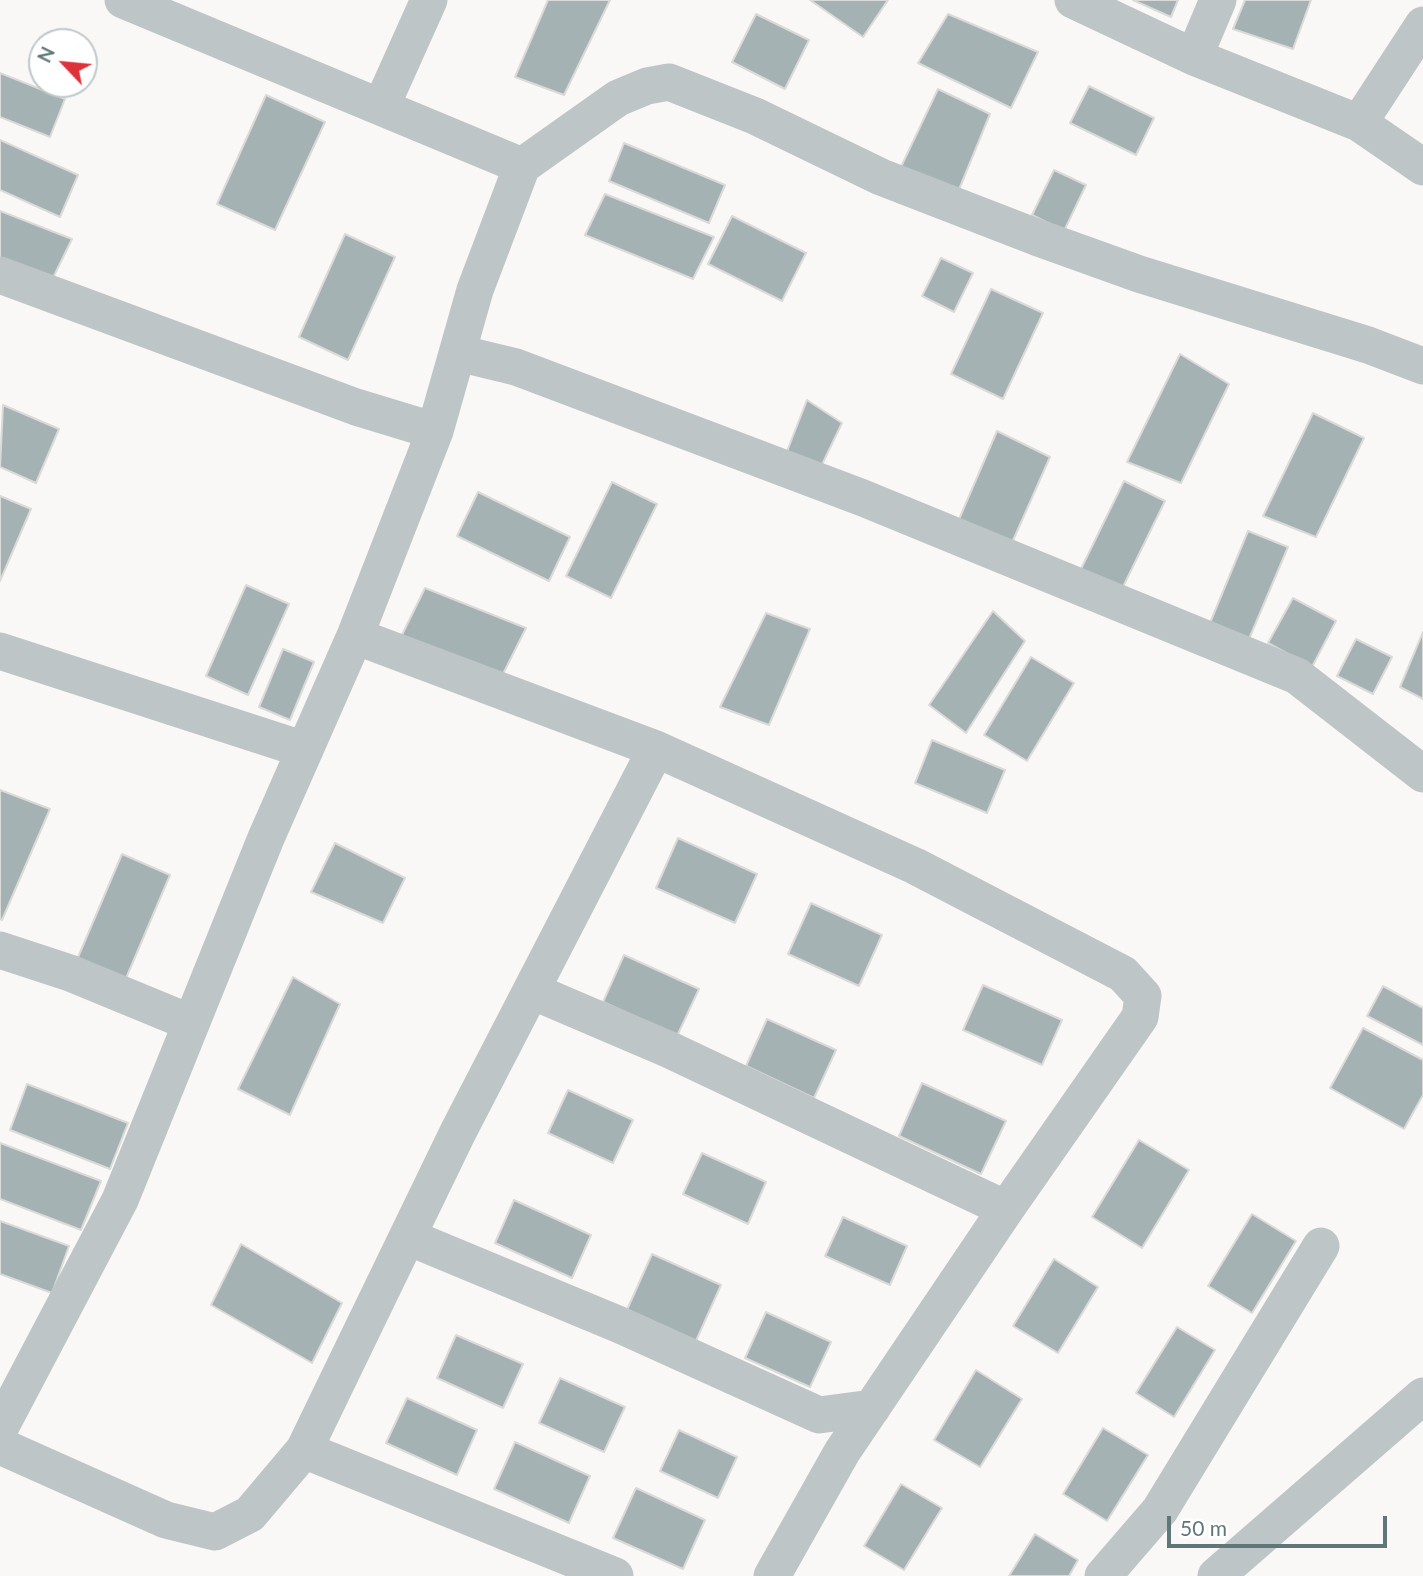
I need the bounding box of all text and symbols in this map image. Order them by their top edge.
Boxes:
north arrow [28,28,98,98]
text: N [32,43,59,66]
scale bar [1171,1502,1392,1546]
text: 50 m [1180,1515,1227,1540]

